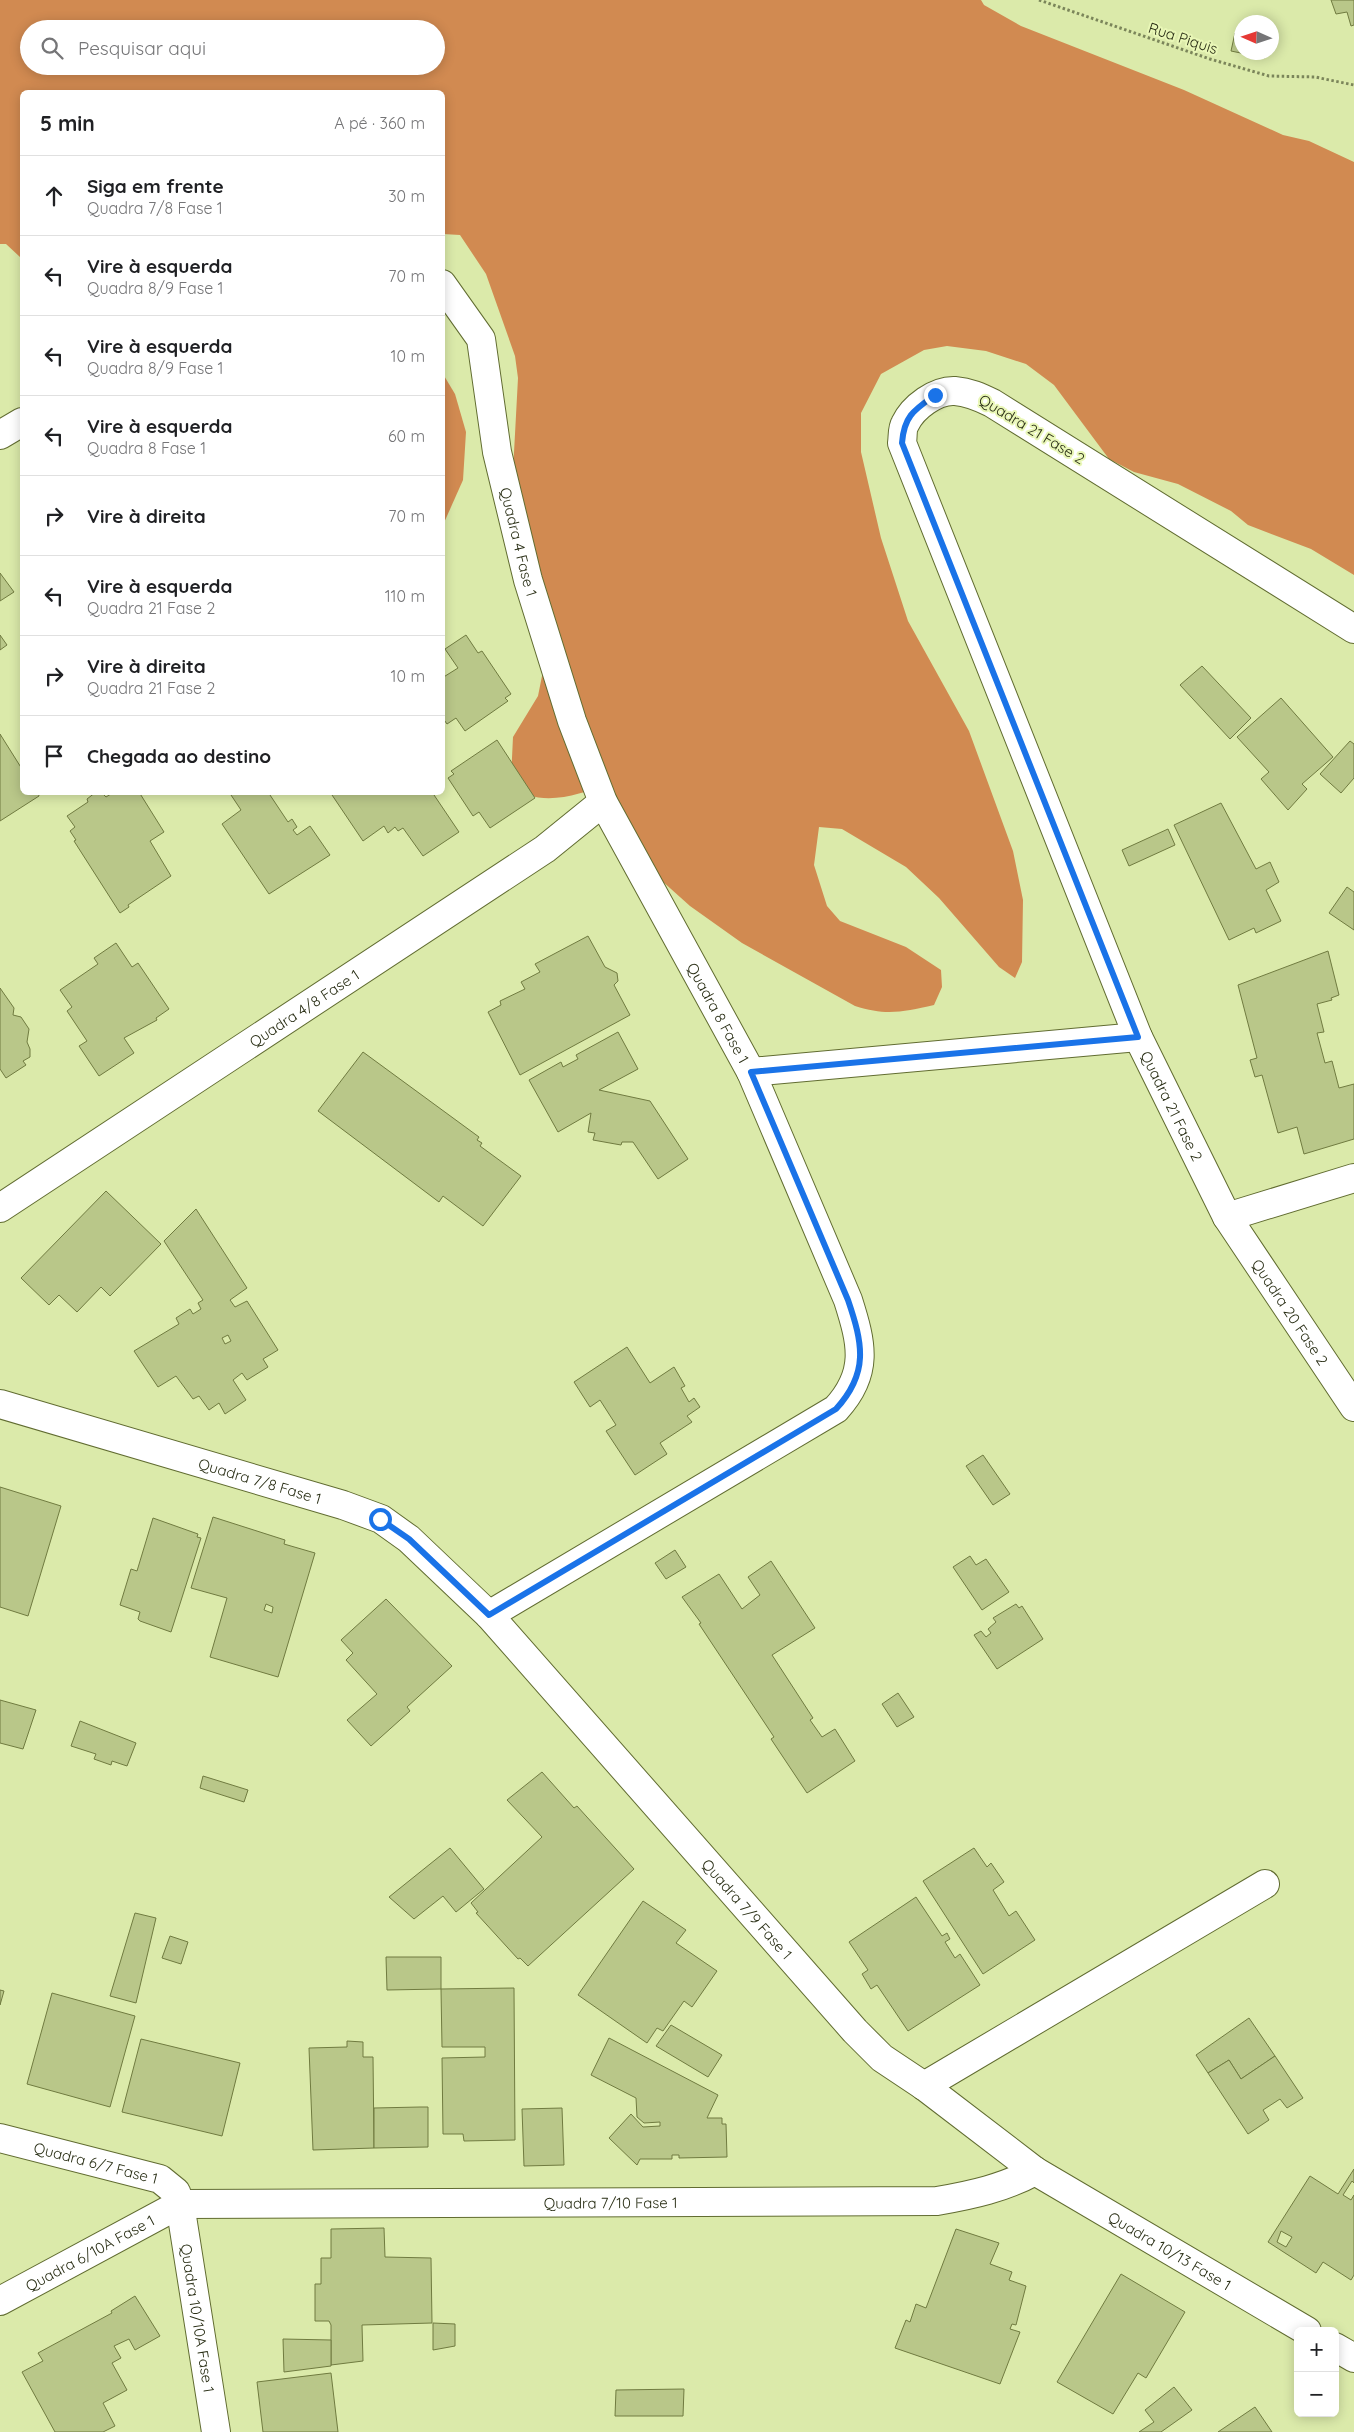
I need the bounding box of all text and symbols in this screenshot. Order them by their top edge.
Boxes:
north arrow [1234,15,1279,60]
street label: Rua Piquis [1146,18,1220,58]
search box [20,20,445,75]
icon: search [38,34,66,62]
text: Pesquisar aqui [78,36,206,60]
text: 5 min [40,110,95,136]
text: A pé · 360 m [334,113,425,133]
text: Siga em frente [87,174,224,198]
icon: ahead [40,182,68,210]
text: 30 m [388,186,425,206]
text: Quadra 7/8 Fase 1 [87,198,223,218]
text: Vire à esquerda [87,254,232,278]
icon: left [40,262,68,290]
text: 70 m [388,266,425,286]
text: Quadra 8/9 Fase 1 [87,278,223,298]
text: Vire à esquerda [87,334,232,358]
icon: left [40,342,68,370]
text: 10 m [391,346,425,366]
text: Quadra 8/9 Fase 1 [87,358,223,378]
route end [924,384,947,407]
street label: Quadra 21 Fase 2 [976,390,1088,468]
text: Vire à esquerda [87,414,232,438]
icon: left [40,422,68,450]
text: 60 m [388,426,425,446]
text: Quadra 8 Fase 1 [87,438,206,458]
street label: Quadra 4 Fase 1 [496,485,542,599]
icon: right [40,502,68,530]
text: Vire à direita [87,504,206,528]
text: 70 m [388,506,425,526]
text: Vire à esquerda [87,574,232,598]
icon: left [40,582,68,610]
text: 110 m [385,586,425,606]
text: Quadra 21 Fase 2 [87,598,215,618]
text: Vire à direita [87,654,206,678]
icon: right [40,662,68,690]
text: 10 m [391,666,425,686]
text: Quadra 21 Fase 2 [87,678,215,698]
icon: arrive [40,742,68,770]
text: Chegada ao destino [87,744,271,768]
street label: Quadra 8 Fase 1 [683,959,754,1066]
street label: Quadra 4/8 Fase 1 [245,965,363,1051]
street label: Quadra 21 Fase 2 [1137,1048,1207,1164]
street label: Quadra 20 Fase 2 [1248,1255,1333,1369]
street label: Quadra 7/8 Fase 1 [196,1453,324,1508]
route start [369,1508,392,1531]
street label: Quadra 7/9 Fase 1 [698,1854,797,1963]
street label: Quadra 6/7 Fase 1 [32,2138,160,2188]
street label: Quadra 7/10 Fase 1 [544,2193,677,2212]
street label: Quadra 10/13 Fase 1 [1105,2207,1235,2294]
street label: Quadra 6/10A Fase 1 [22,2210,158,2295]
street label: Quadra 10/10A Fase 1 [177,2242,219,2394]
map controls [1294,2327,1339,2417]
button: + [1294,2327,1339,2372]
button: − [1294,2372,1339,2417]

